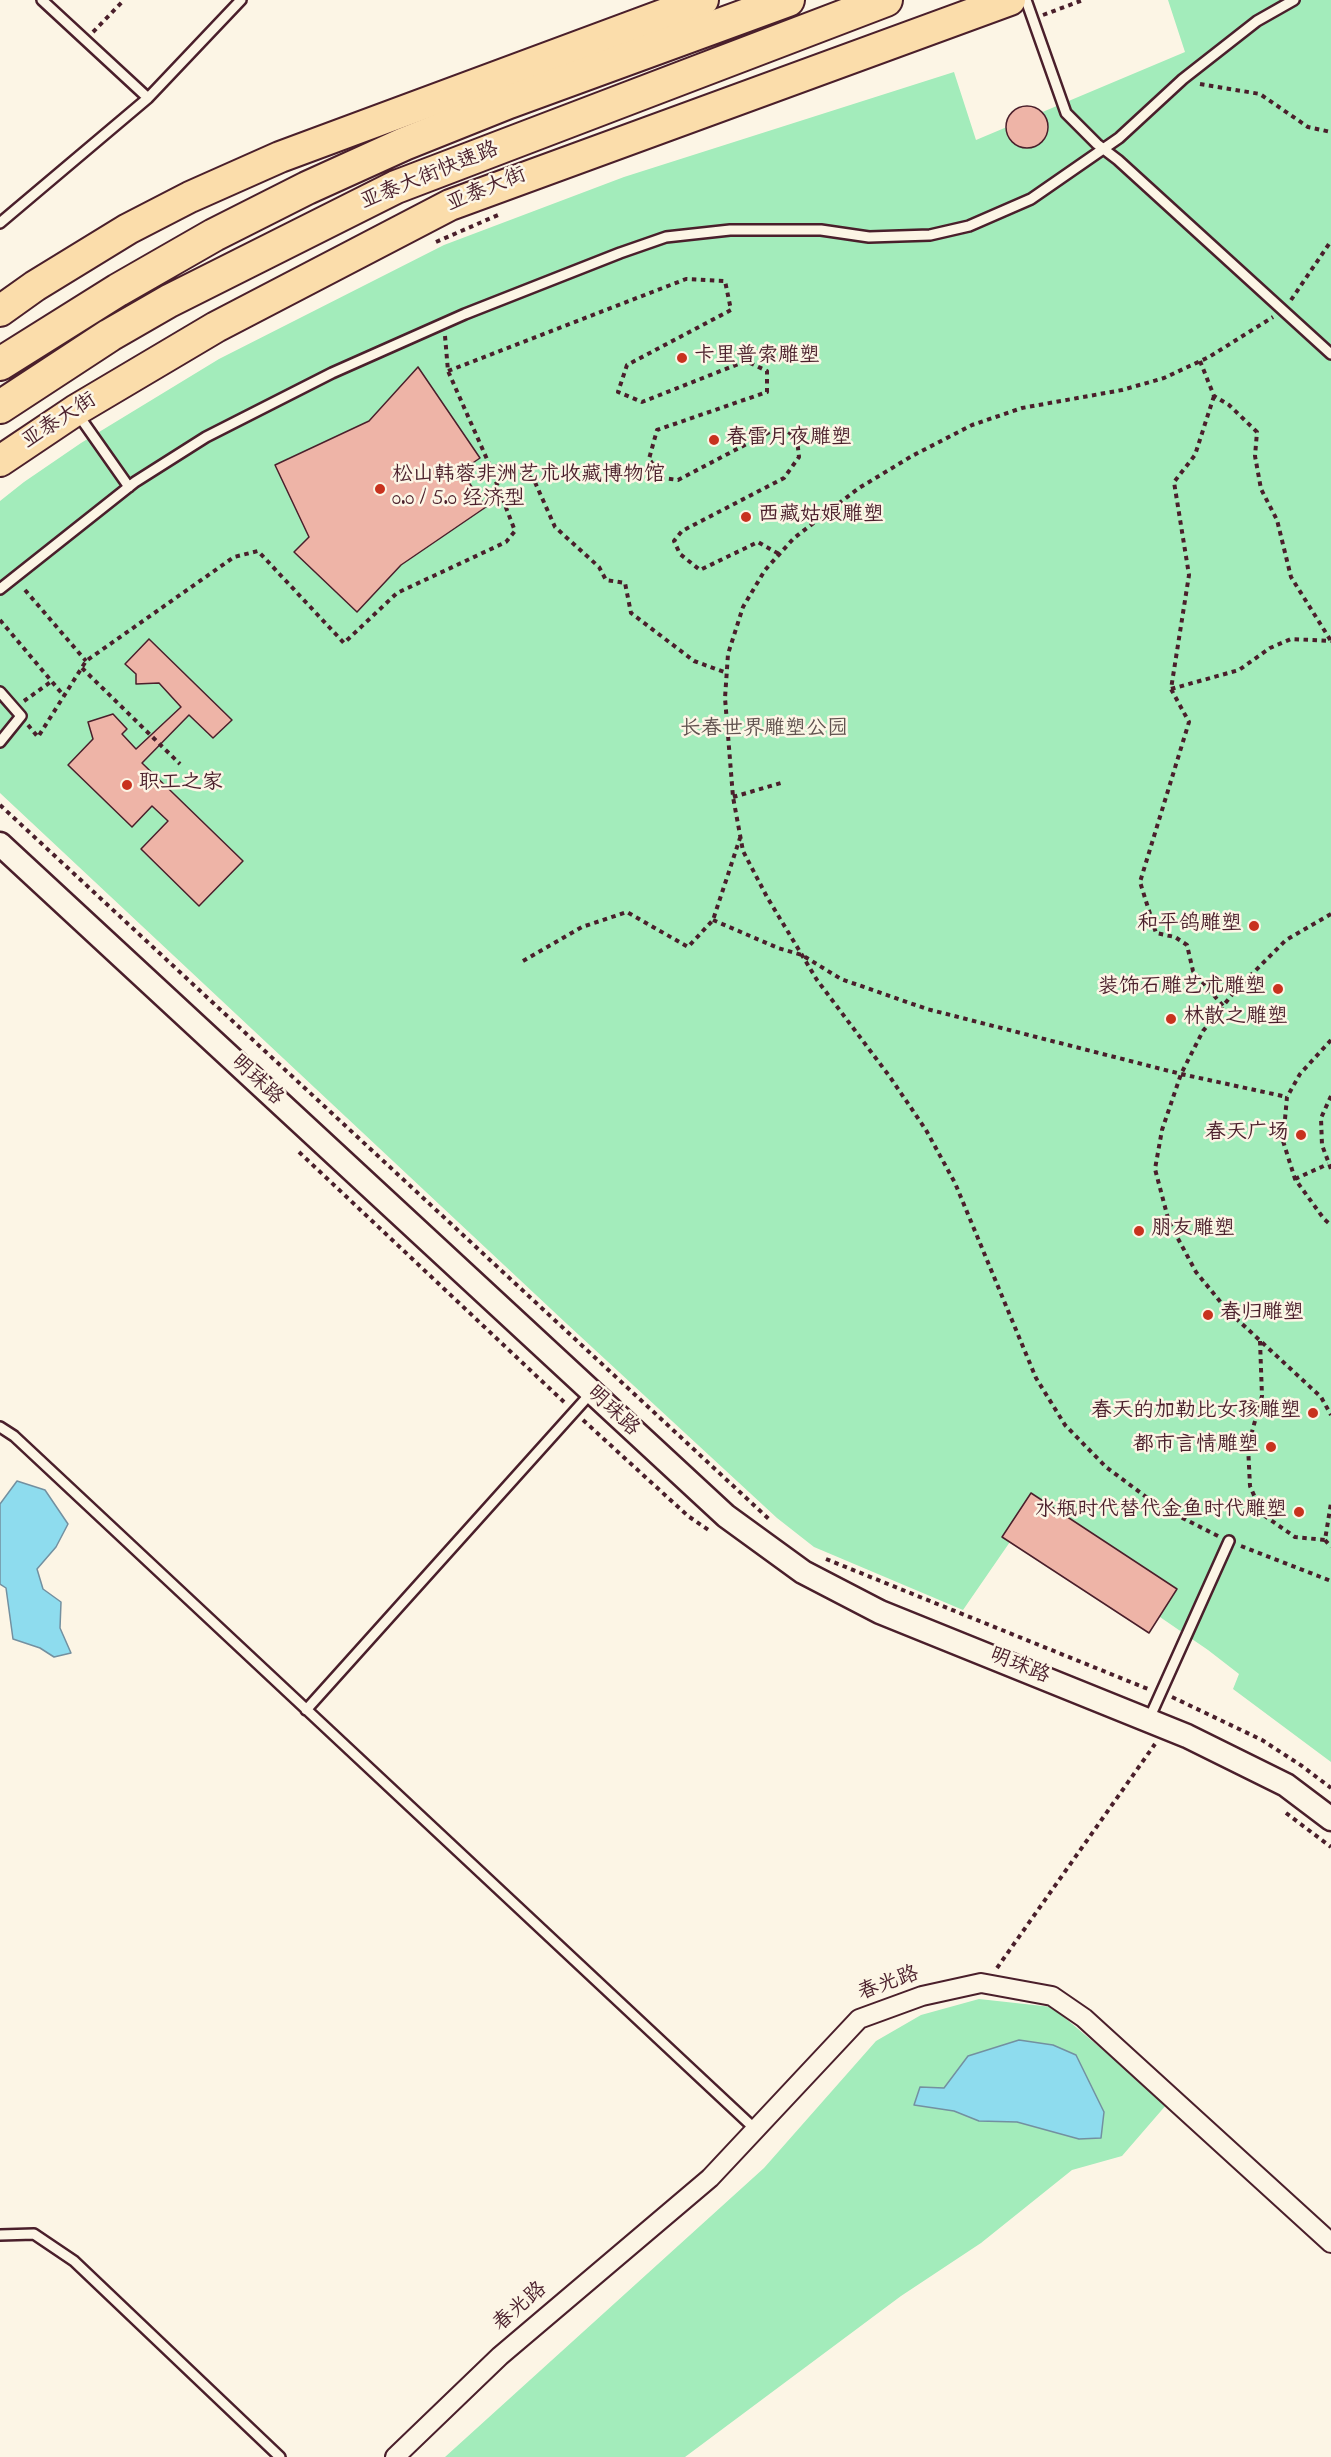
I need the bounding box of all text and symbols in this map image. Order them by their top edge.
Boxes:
street label: 亚泰大街快速路 [357,138,503,216]
street label: 亚泰大街 [443,164,531,218]
place label: 卡里普索雕塑 [694,345,820,371]
marker: 卡里普索雕塑 [675,351,689,365]
street label: 亚泰大街 [18,389,102,455]
place label: 春雷月夜雕塑 [726,427,852,453]
marker: 春雷月夜雕塑 [707,433,721,447]
place label: 松山韩蓉非洲艺术收藏博物馆 0.0 / 5.0 经济型 [392,464,665,514]
marker: 松山韩蓉非洲艺术收藏博物馆 0.0 / 5.0 经济型 [373,482,387,496]
place label: 西藏姑娘雕塑 [758,504,884,530]
marker: 西藏姑娘雕塑 [739,510,753,524]
park label: 长春世界雕塑公园 [680,718,848,744]
place label: 职工之家 [139,772,223,798]
marker: 职工之家 [120,778,134,792]
place label: 和平鸽雕塑 [1137,913,1242,939]
marker: 和平鸽雕塑 [1247,919,1261,933]
place label: 装饰石雕艺术雕塑 [1098,976,1266,1002]
marker: 装饰石雕艺术雕塑 [1271,982,1285,996]
place label: 林散之雕塑 [1183,1006,1288,1032]
marker: 林散之雕塑 [1164,1012,1178,1026]
street label: 明珠路 [224,1050,288,1112]
place label: 春天广场 [1205,1122,1289,1148]
marker: 春天广场 [1294,1128,1308,1142]
place label: 朋友雕塑 [1151,1218,1235,1244]
marker: 朋友雕塑 [1132,1224,1146,1238]
place label: 春归雕塑 [1220,1302,1304,1328]
marker: 春归雕塑 [1201,1308,1215,1322]
street label: 明珠路 [580,1381,644,1443]
place label: 春天的加勒比女孩雕塑 [1091,1400,1301,1426]
marker: 春天的加勒比女孩雕塑 [1306,1406,1320,1420]
place label: 都市言情雕塑 [1133,1434,1259,1460]
marker: 都市言情雕塑 [1264,1440,1278,1454]
place label: 水瓶时代替代金鱼时代雕塑 [1035,1499,1287,1525]
marker: 水瓶时代替代金鱼时代雕塑 [1292,1505,1306,1519]
street label: 明珠路 [985,1644,1053,1690]
street label: 春光路 [855,1962,923,2008]
street label: 春光路 [489,2278,553,2338]

